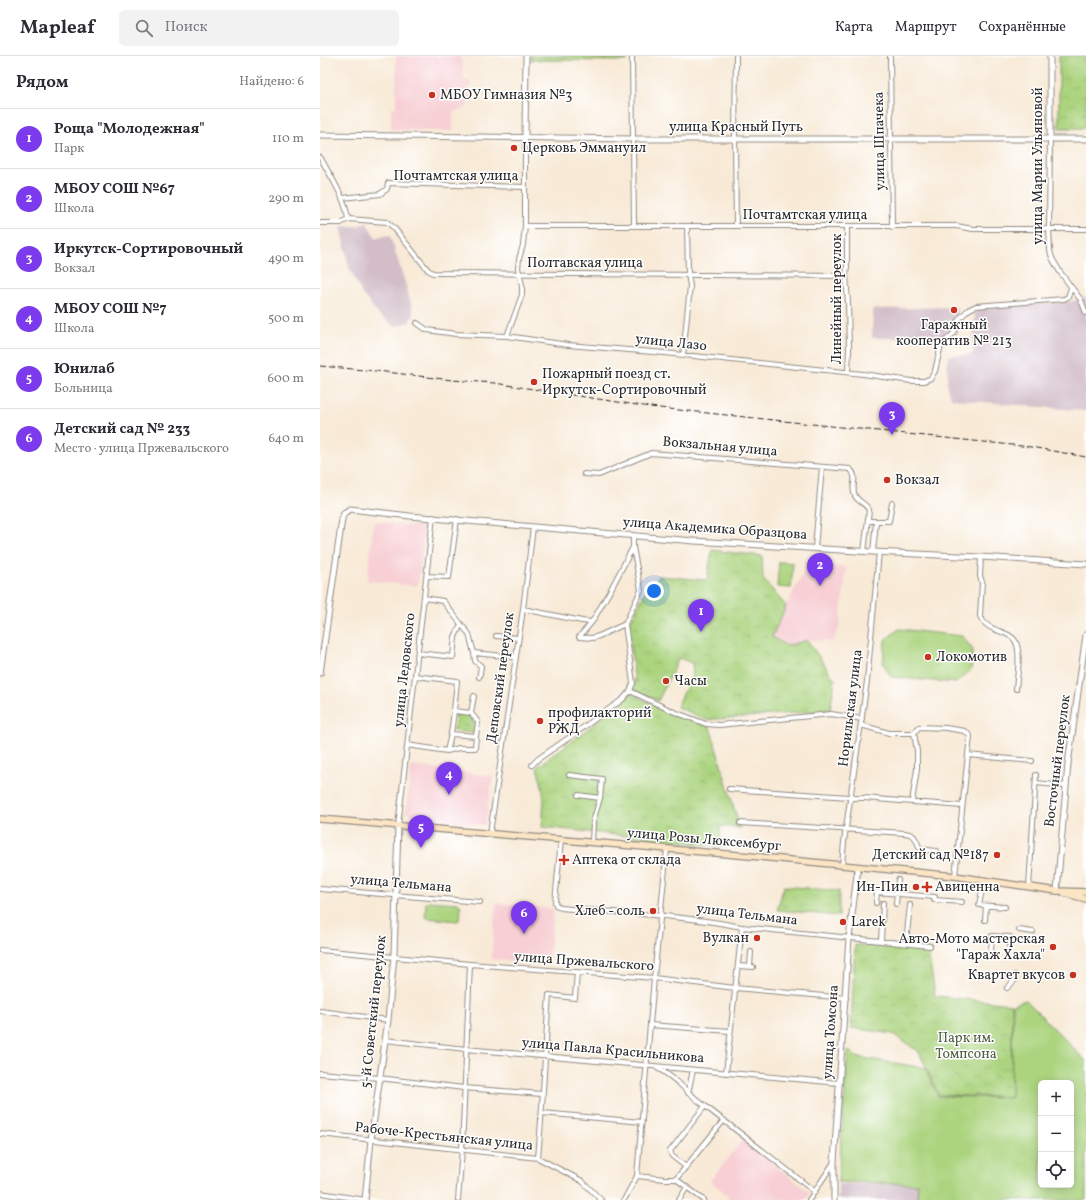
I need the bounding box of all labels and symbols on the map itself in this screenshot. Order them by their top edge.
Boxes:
place label: МБОУ Гимназия №3 [440,86,572,105]
street label: улица Марии Ульяновой [1029,87,1048,245]
marker: МБОУ Гимназия №3 [427,90,437,100]
street label: улица Шпачека [870,91,890,191]
street label: улица Красный Путь [669,118,803,137]
place label: Церковь Эммануил [522,139,647,158]
marker: Церковь Эммануил [509,143,519,153]
street label: Почтамтская улица [393,167,519,186]
street label: Почтамтская улица [742,206,868,225]
street label: Линейный переулок [828,233,847,364]
street label: Полтавская улица [527,254,643,273]
marker: Гаражный кооператив № 213 [949,305,959,315]
place label: Гаражный кооператив № 213 [896,316,1012,351]
street label: улица Лазо [634,330,708,356]
place label: Пожарный поезд ст. Иркутск-Сортировочный [542,365,707,400]
marker: Пожарный поезд ст. Иркутск-Сортировочный [529,377,539,387]
pin: 3 [879,402,905,435]
street label: Вокзальная улица [662,433,778,461]
place label: Вокзал [895,471,940,490]
marker: Вокзал [882,475,892,485]
street label: улица Академика Образцова [622,513,808,545]
pin: 2 [807,553,833,586]
your location [644,581,664,601]
pin: 1 [688,599,714,632]
street label: Деповский переулок [482,611,520,745]
street label: улица Ледовского [390,612,420,728]
street label: Норильская улица [834,648,868,768]
place label: Локомотив [936,648,1007,667]
marker: Локомотив [923,652,933,662]
place label: Часы [674,672,707,691]
marker: Часы [661,676,671,686]
street label: Восточный переулок [1040,693,1076,828]
place label: профилакторий РЖД [548,704,652,739]
marker: профилакторий РЖД [535,716,545,726]
pin: 4 [436,762,462,795]
pin: 5 [408,815,434,848]
street label: улица Розы Люксембург [626,824,782,856]
place label: Детский сад №187 [872,846,989,865]
marker: Детский сад №187 [992,850,1002,860]
place label: Аптека от склада [572,851,681,870]
marker: Аптека от склада [559,855,569,865]
street label: улица Тельмана [349,870,453,898]
place label: Ин-Пин [856,878,908,897]
place label: Авиценна [935,878,1000,897]
marker: Ин-Пин [911,882,921,892]
marker: Авиценна [922,882,932,892]
street label: улица Тельмана [695,899,799,931]
pin: 6 [511,901,537,934]
place label: Хлеб - соль [575,902,645,921]
marker: Хлеб - соль [648,906,658,916]
place label: Larek [851,913,886,932]
marker: Larek [838,917,848,927]
place label: Вулкан [703,929,749,948]
place label: Авто-Мото мастерская "Гараж Хахла" [899,930,1045,965]
marker: Вулкан [752,933,762,943]
street label: 5-й Советский переулок [357,934,392,1089]
marker: Авто-Мото мастерская "Гараж Хахла" [1048,942,1058,952]
street label: улица Пржевальского [513,948,655,976]
place label: Квартет вкусов [968,966,1065,985]
marker: Квартет вкусов [1068,970,1078,980]
street label: улица Томсона [818,984,844,1080]
park label: Парк им. Томпсона [935,1029,997,1064]
street label: улица Павла Красильникова [521,1034,705,1068]
street label: Рабоче-Крестьянская улица [354,1118,534,1156]

